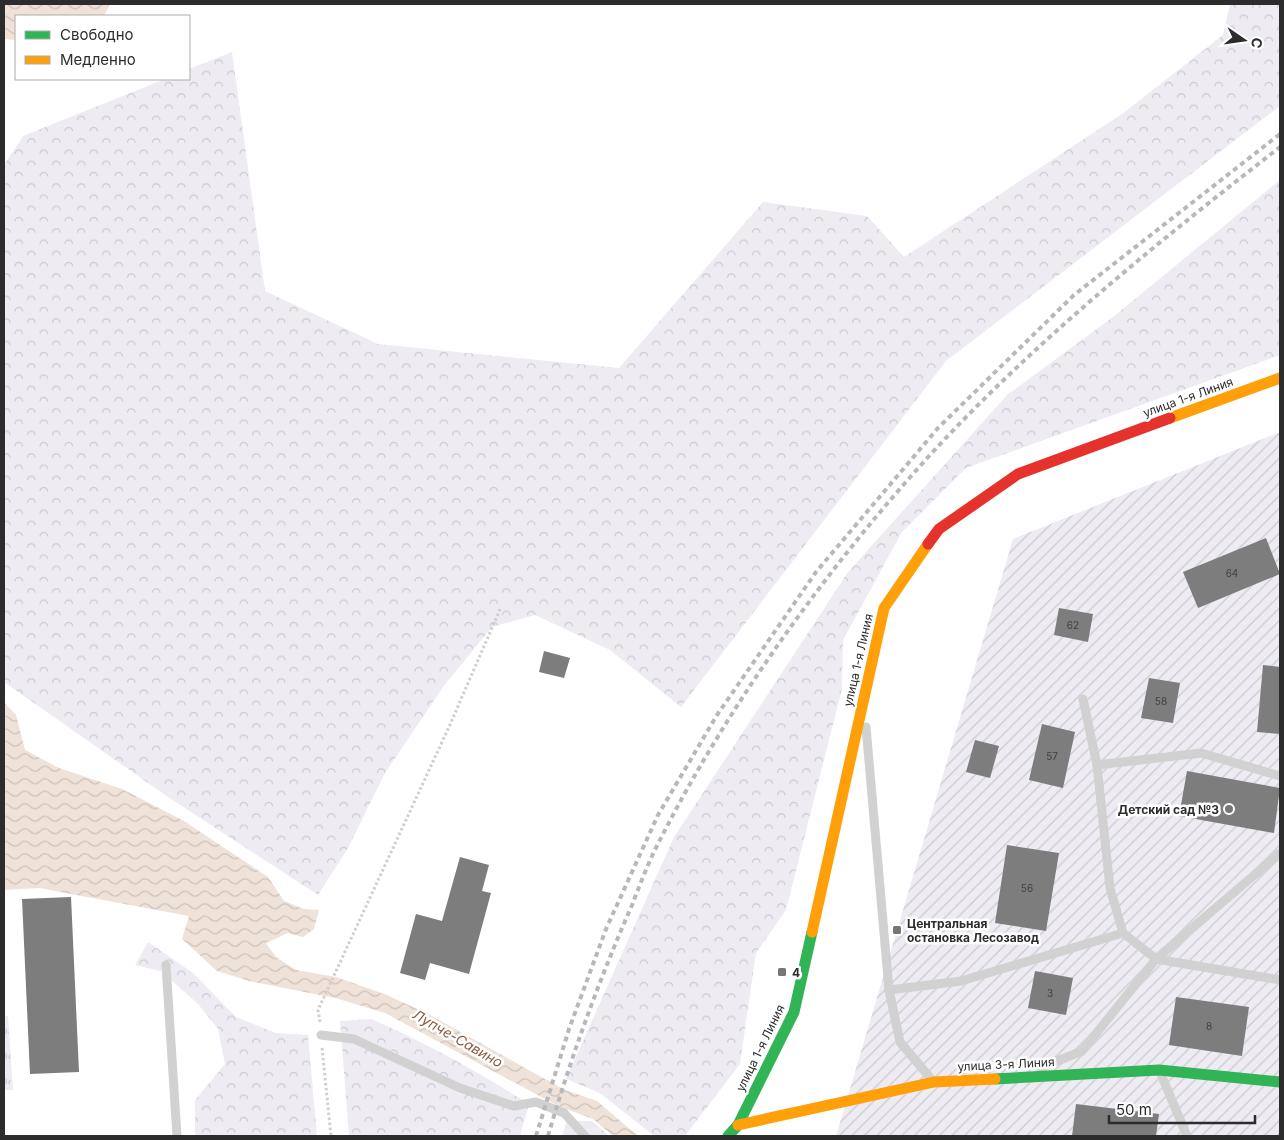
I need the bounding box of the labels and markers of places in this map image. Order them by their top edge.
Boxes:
place label: Детский сад №3 [1118,802,1219,817]
marker: Детский сад №3 [1223,803,1235,815]
place label: Центральная остановка Лесозавод [907,916,1039,945]
marker: Центральная остановка Лесозавод [891,924,903,936]
place label: 4 [792,965,800,980]
marker: 4 [776,966,788,978]

